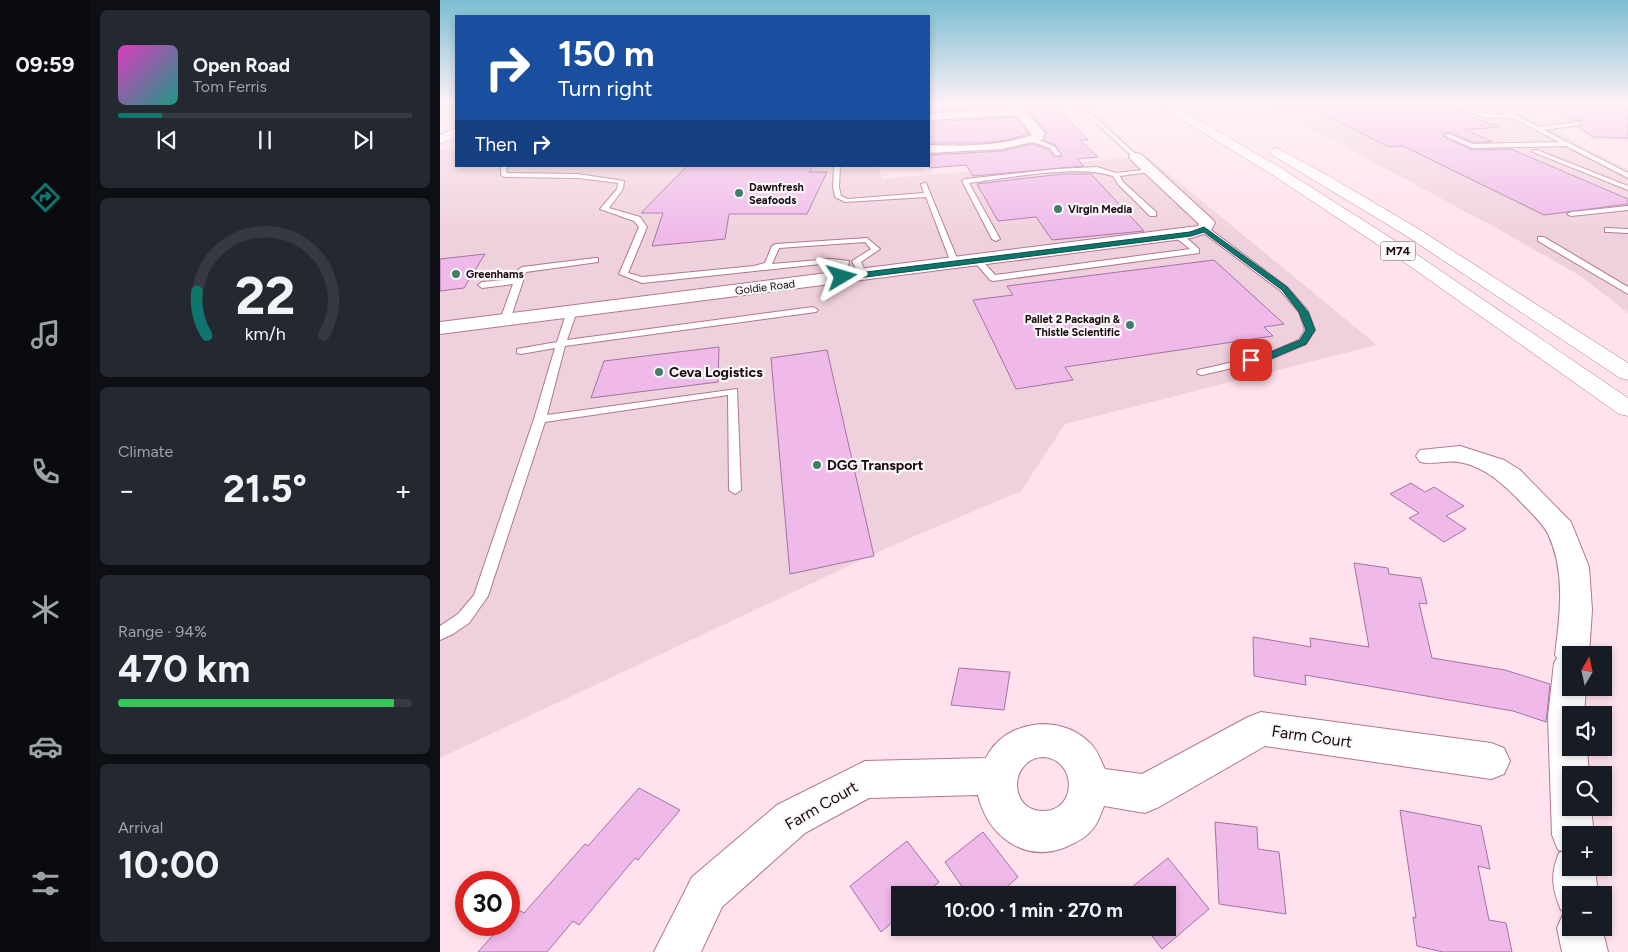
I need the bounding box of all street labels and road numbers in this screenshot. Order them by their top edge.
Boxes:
road number: M74 [1380,242,1416,260]
street label: Goldie Road [734,277,796,298]
street label: Farm Court [1271,721,1353,752]
street label: Farm Court [781,777,861,834]

